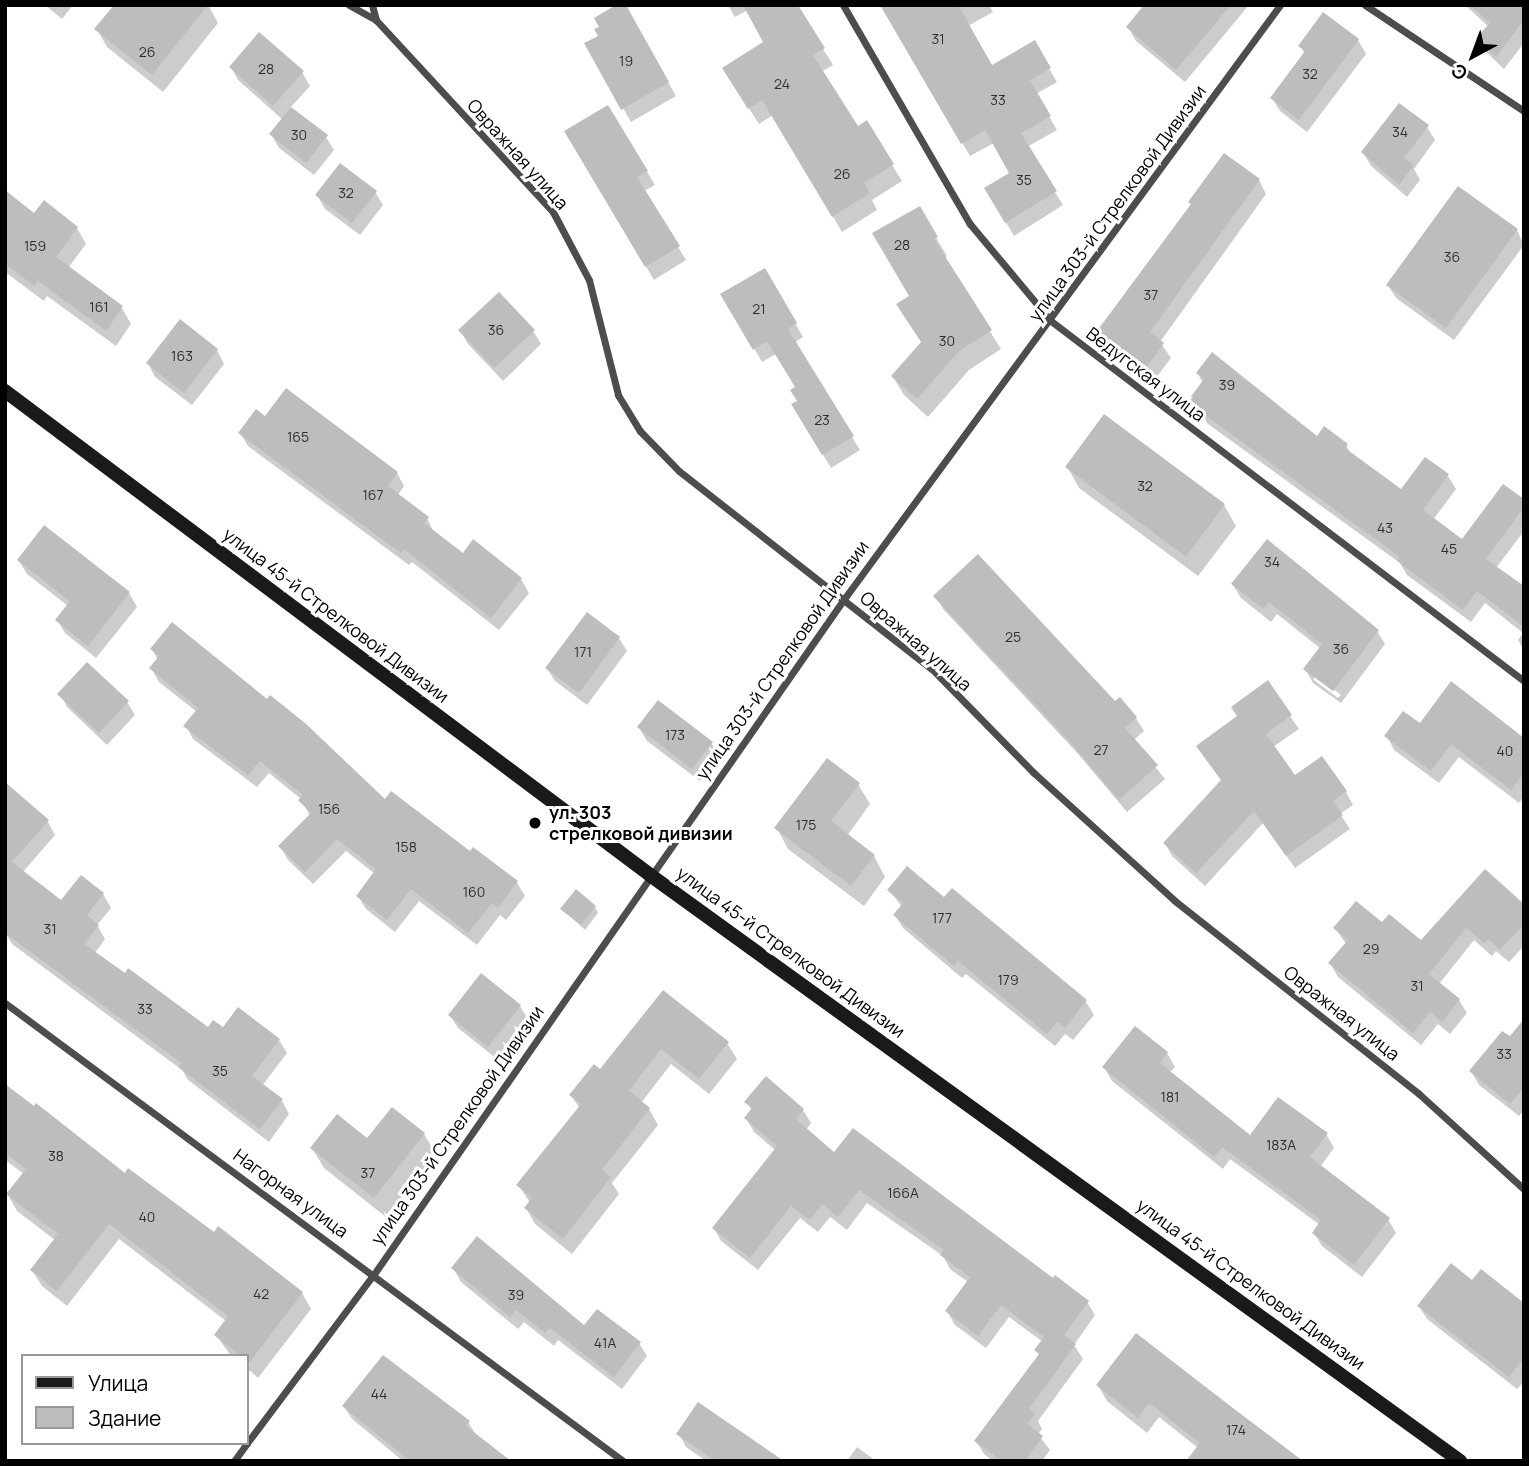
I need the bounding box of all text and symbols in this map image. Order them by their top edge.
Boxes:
north arrow [1438,21,1508,91]
house number: 31 [931,31,945,47]
house number: 26 [139,44,155,60]
house number: 19 [619,53,633,69]
text: С [1445,57,1473,86]
house number: 28 [258,61,274,77]
house number: 32 [1302,66,1318,82]
house number: 24 [774,76,790,92]
street label: улица 303-й Стрелковой Дивизии [1024,81,1210,325]
house number: 33 [990,92,1006,108]
street label: Овражная улица [463,94,573,214]
house number: 34 [1392,124,1408,140]
house number: 30 [291,127,307,143]
house number: 26 [834,166,850,182]
house number: 35 [1016,172,1032,188]
house number: 32 [338,185,354,201]
house number: 28 [894,237,910,253]
house number: 159 [24,238,46,254]
house number: 36 [1444,249,1460,265]
house number: 37 [1144,287,1158,303]
house number: 161 [89,299,109,315]
house number: 21 [752,301,766,317]
house number: 36 [488,322,504,338]
street label: Ведугская улица [1082,322,1210,426]
house number: 30 [939,333,955,349]
house number: 163 [171,348,193,364]
house number: 39 [1219,377,1235,393]
house number: 23 [814,412,830,428]
house number: 165 [287,429,309,445]
house number: 32 [1137,478,1153,494]
house number: 167 [362,487,384,503]
house number: 43 [1377,520,1393,536]
street label: улица 45-й Стрелковой Дивизии [219,523,453,707]
street label: улица 303-й Стрелковой Дивизии [691,536,873,784]
house number: 45 [1441,541,1457,557]
house number: 34 [1264,554,1280,570]
street label: Овражная улица [856,587,976,695]
house number: 25 [1005,629,1021,645]
house number: 36 [1333,641,1349,657]
house number: 171 [574,644,592,660]
house number: 173 [665,727,685,743]
house number: 27 [1093,742,1109,758]
house number: 40 [1497,743,1513,759]
house number: 156 [318,801,340,817]
place label: ул. 303 стрелковой дивизии [549,802,733,844]
marker: ул. 303 стрелковой дивизии [527,815,543,831]
house number: 175 [796,817,816,833]
house number: 158 [395,839,417,855]
street label: улица 45-й Стрелковой Дивизии [673,862,909,1042]
house number: 160 [463,884,485,900]
house number: 177 [932,910,952,926]
house number: 31 [43,921,57,937]
house number: 29 [1363,941,1379,957]
street label: Овражная улица [1280,961,1404,1065]
house number: 179 [997,972,1019,988]
house number: 31 [1410,978,1424,994]
house number: 33 [137,1001,153,1017]
street label: улица 303-й Стрелковой Дивизии [366,1001,548,1249]
house number: 33 [1496,1046,1512,1062]
house number: 35 [212,1063,228,1079]
house number: 181 [1160,1089,1180,1105]
house number: 183А [1266,1137,1296,1153]
street label: Нагорная улица [229,1144,353,1242]
house number: 38 [48,1148,64,1164]
house number: 37 [361,1165,375,1181]
house number: 166А [887,1185,919,1201]
street label: улица 45-й Стрелковой Дивизии [1133,1194,1369,1374]
house number: 40 [139,1209,155,1225]
house number: 42 [253,1286,269,1302]
house number: 39 [508,1287,524,1303]
house number: 41А [594,1335,616,1351]
legend [21,1354,248,1445]
text: Улица [88,1369,148,1397]
house number: 44 [371,1386,387,1402]
text: Здание [88,1404,161,1432]
house number: 174 [1226,1422,1246,1438]

